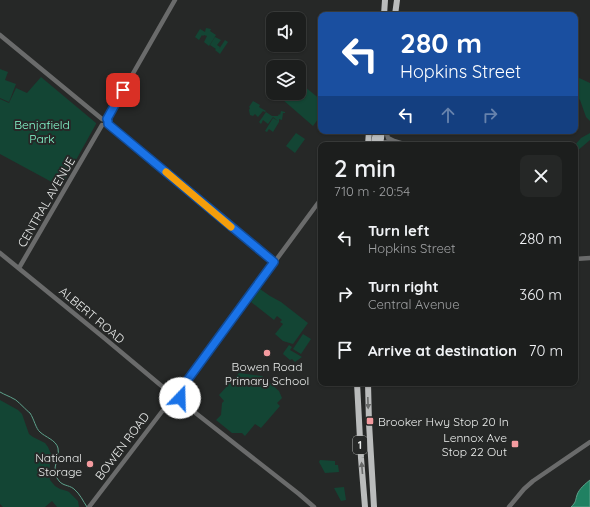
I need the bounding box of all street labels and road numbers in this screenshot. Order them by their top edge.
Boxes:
street label: CENTRAL AVENUE [14,154,78,250]
street label: ALBERT ROAD [56,283,128,347]
street label: BOWEN ROAD [92,409,153,483]
road number: 1 [353,436,367,454]

